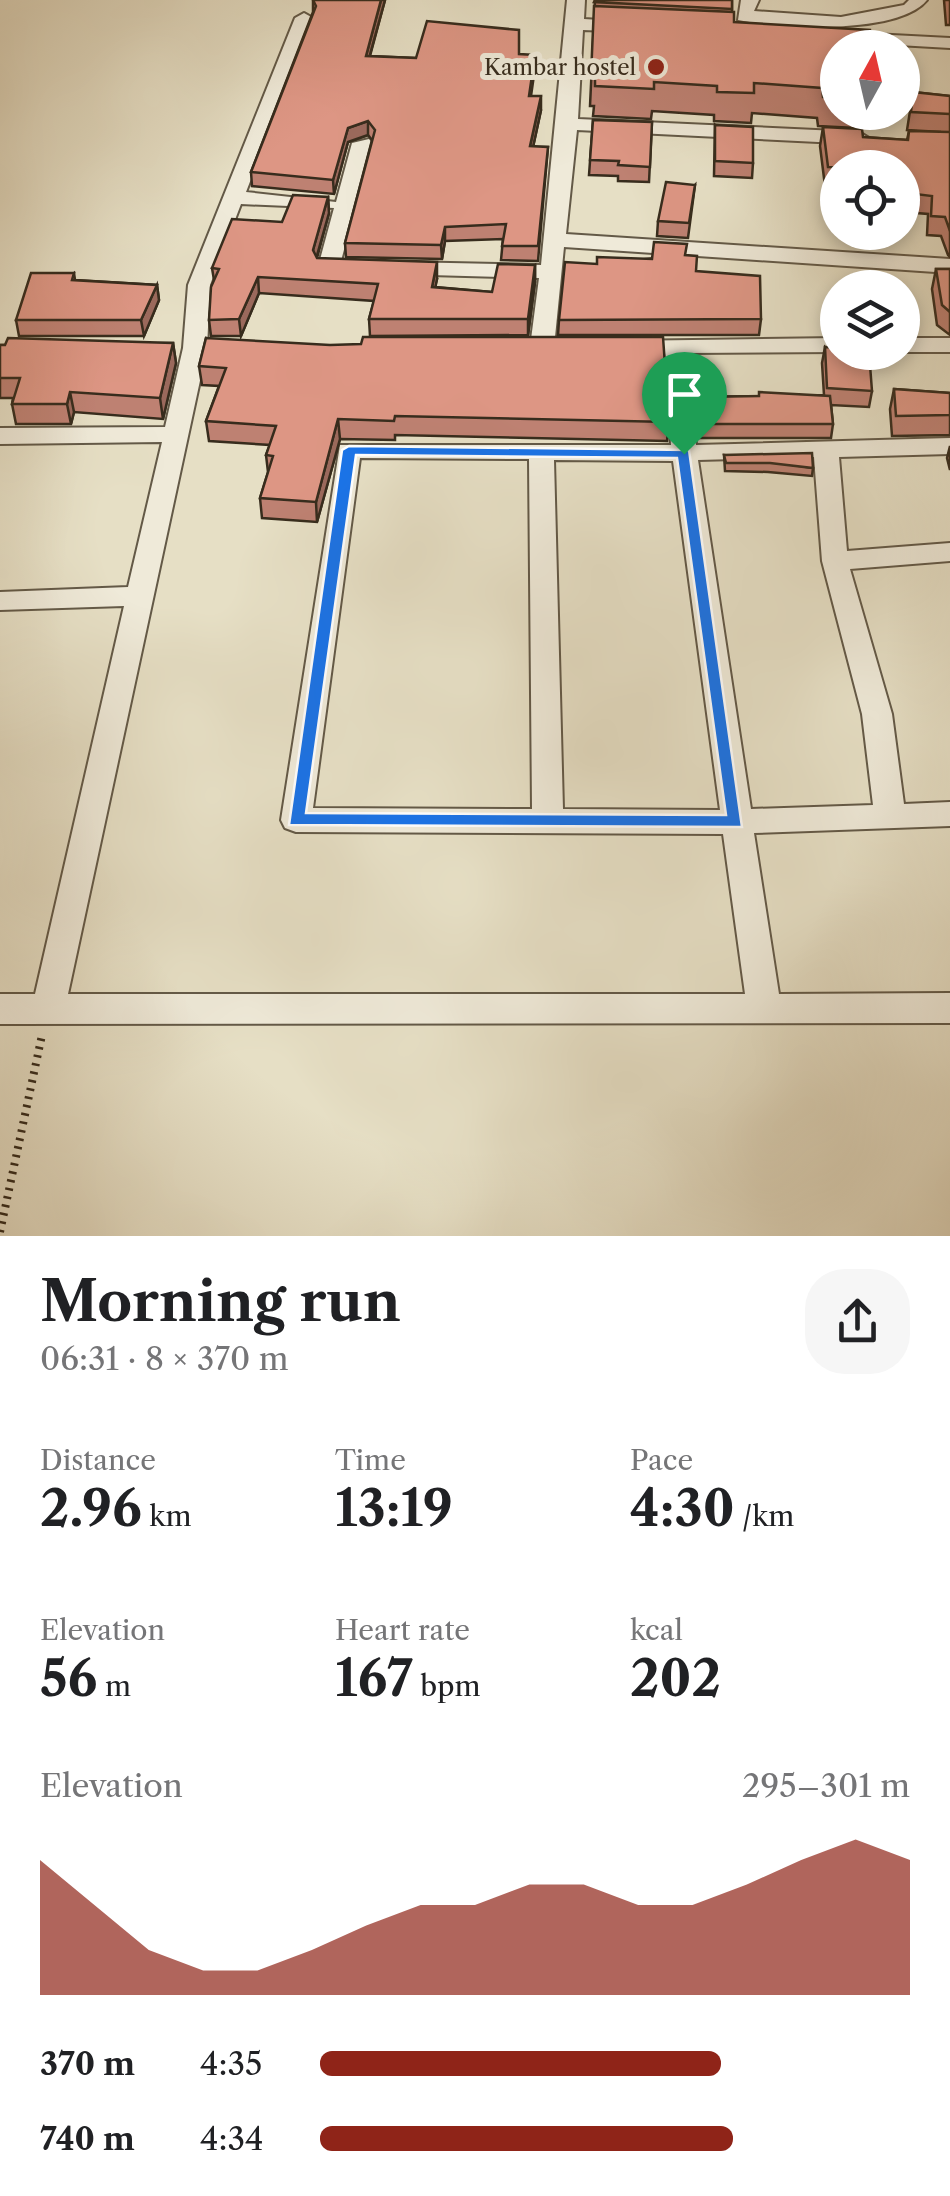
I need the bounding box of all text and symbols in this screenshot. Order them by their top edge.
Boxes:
north arrow [820,30,920,130]
map controls [820,30,920,370]
place label: Kambar hostel [484,54,636,81]
marker: Kambar hostel [645,56,667,78]
button: locate [820,150,920,250]
button: layers [820,270,920,370]
pin [642,352,727,455]
icon: arrive [657,367,712,422]
text: Morning run [40,1268,401,1335]
button: share [805,1269,910,1374]
text: 06:31 · 8 × 370 m [40,1339,289,1378]
text: Distance [40,1443,156,1477]
text: Time [335,1443,406,1477]
text: Pace [630,1443,693,1477]
text: 2.96 [40,1477,142,1539]
text: 13:19 [335,1477,453,1539]
text: 4:30 [630,1477,735,1539]
text: km [142,1499,192,1533]
text: /km [735,1499,794,1533]
text: Elevation [40,1613,165,1647]
text: Heart rate [335,1613,470,1647]
text: kcal [630,1613,683,1647]
text: 56 [40,1647,97,1709]
text: 167 [335,1647,413,1709]
text: 202 [630,1647,721,1709]
text: m [97,1669,131,1703]
text: bpm [413,1669,481,1703]
text: Elevation [40,1766,183,1805]
text: 295–301 m [742,1766,910,1805]
text: 370 m [40,2044,135,2083]
text: 4:35 [200,2044,262,2083]
text: 740 m [40,2119,135,2158]
text: 4:34 [200,2119,264,2158]

